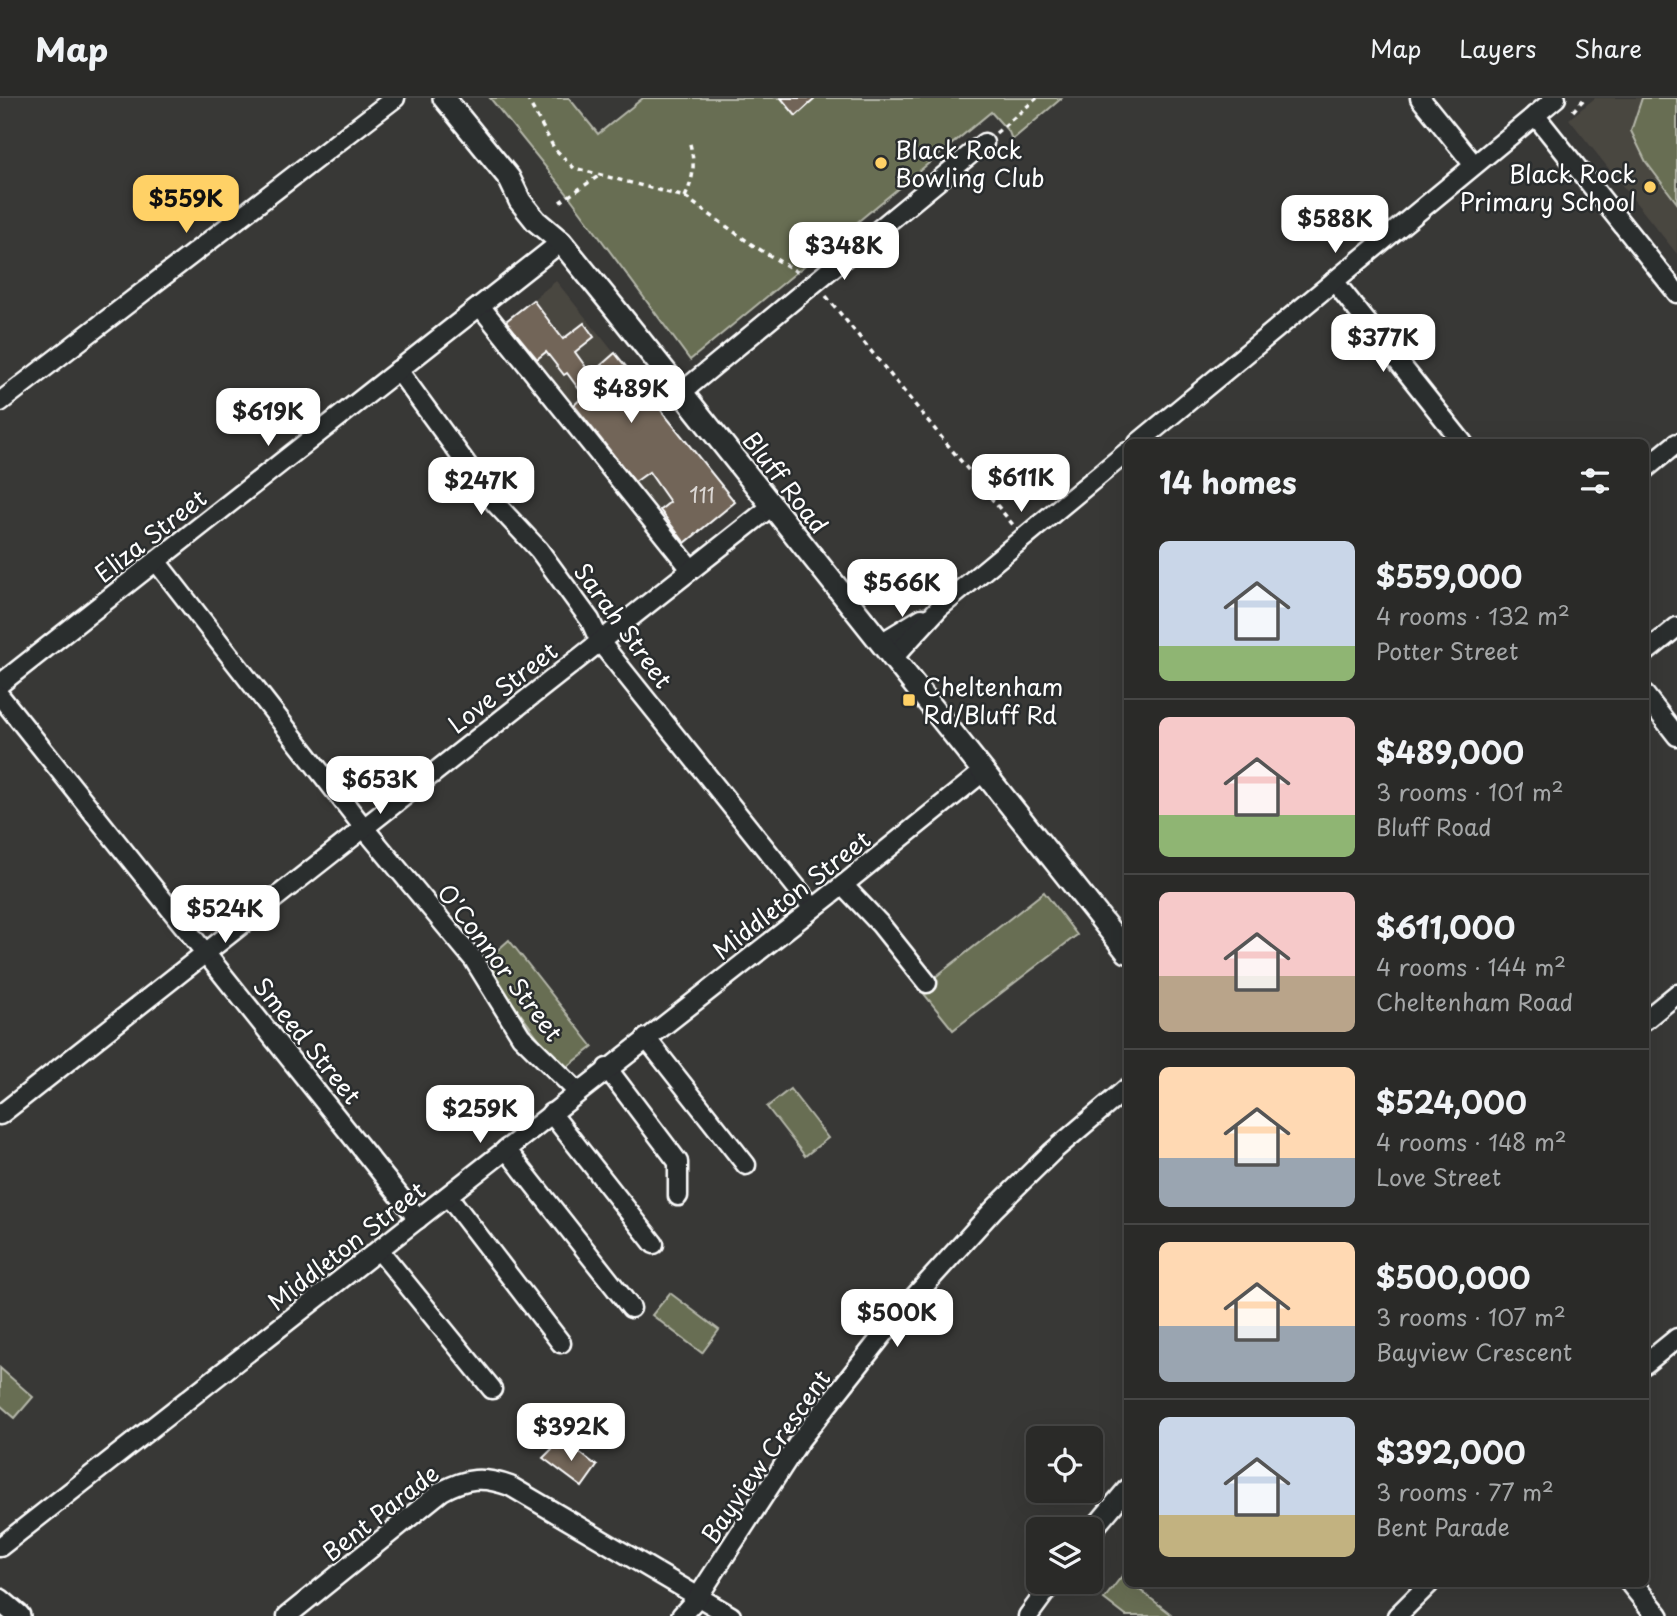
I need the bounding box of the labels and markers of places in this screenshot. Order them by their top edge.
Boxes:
place label: Black Rock Bowling Club [895,131,1044,195]
marker: Black Rock Bowling Club [873,155,889,171]
place label: Black Rock Primary School [1459,155,1636,219]
pin: $559K [137,176,235,235]
marker: Black Rock Primary School [1642,179,1658,195]
pin: $588K [1286,195,1384,255]
pin: $348K [795,222,893,282]
pin: $377K [1334,314,1432,374]
pin: $489K [582,366,680,425]
pin: $619K [219,388,317,448]
pin: $611K [972,454,1070,514]
pin: $247K [432,458,530,517]
pin: $566K [853,560,951,619]
place label: Cheltenham Rd/Bluff Rd [923,668,1063,732]
marker: Cheltenham Rd/Bluff Rd [901,692,917,708]
pin: $653K [331,756,429,816]
pin: $524K [176,886,274,945]
pin: $259K [431,1086,529,1145]
pin: $500K [848,1290,946,1349]
pin: $392K [522,1404,620,1463]

